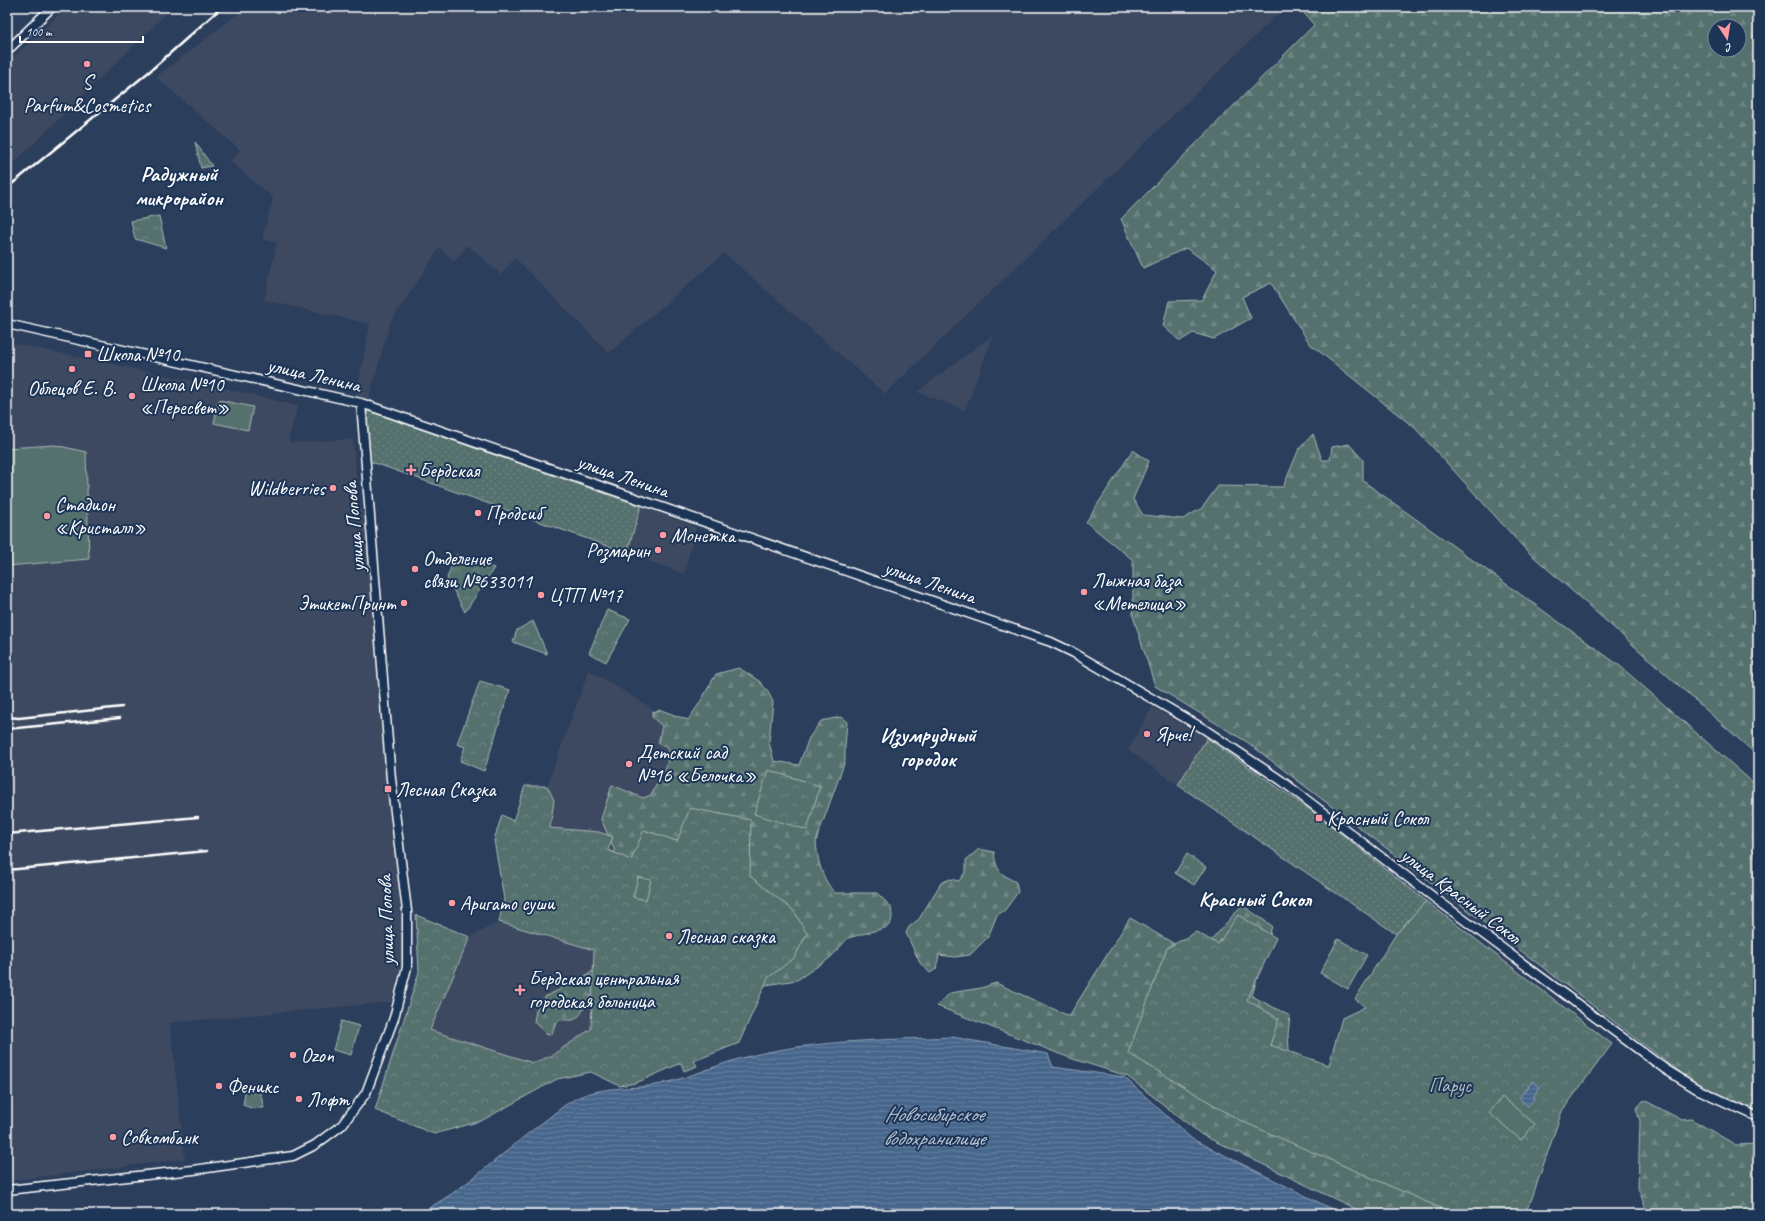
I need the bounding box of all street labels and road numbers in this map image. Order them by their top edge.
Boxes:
street label: улица Ленина [264,352,365,398]
street label: улица Ленина [573,448,674,504]
street label: улица Попова [337,479,370,574]
street label: улица Ленина [880,554,981,610]
street label: улица Красный Сокол [1395,842,1528,951]
street label: улица Попова [372,873,400,967]

